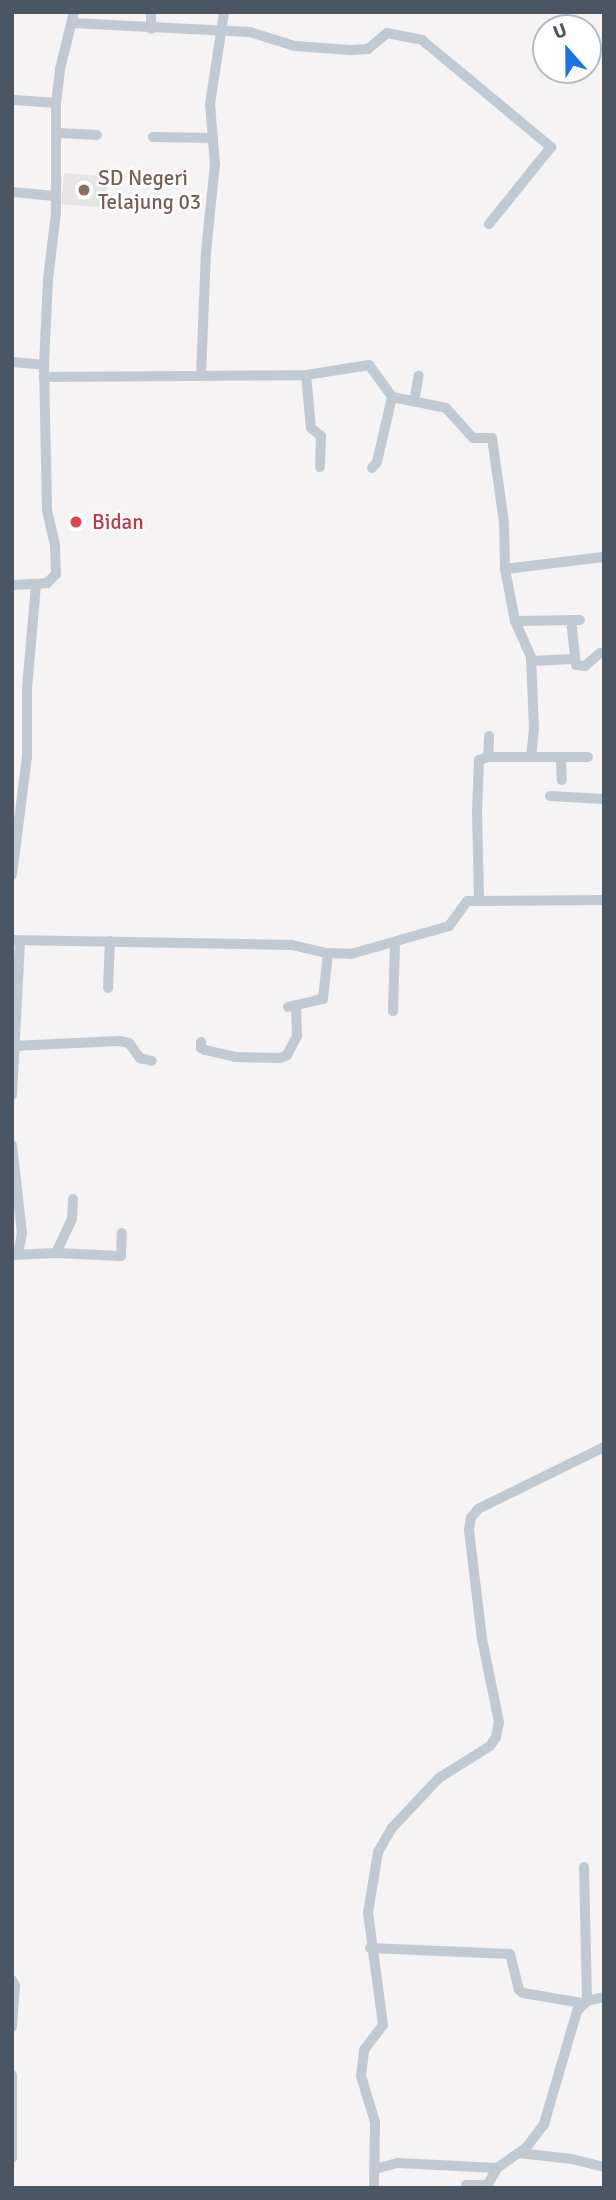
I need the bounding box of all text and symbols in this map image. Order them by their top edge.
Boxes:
north arrow [532,14,602,84]
text: U [550,18,570,45]
place label: SD Negeri Telajung 03 [98,165,201,215]
marker: SD Negeri Telajung 03 [76,182,92,198]
place label: Bidan [92,509,144,535]
marker: Bidan [66,512,86,532]

